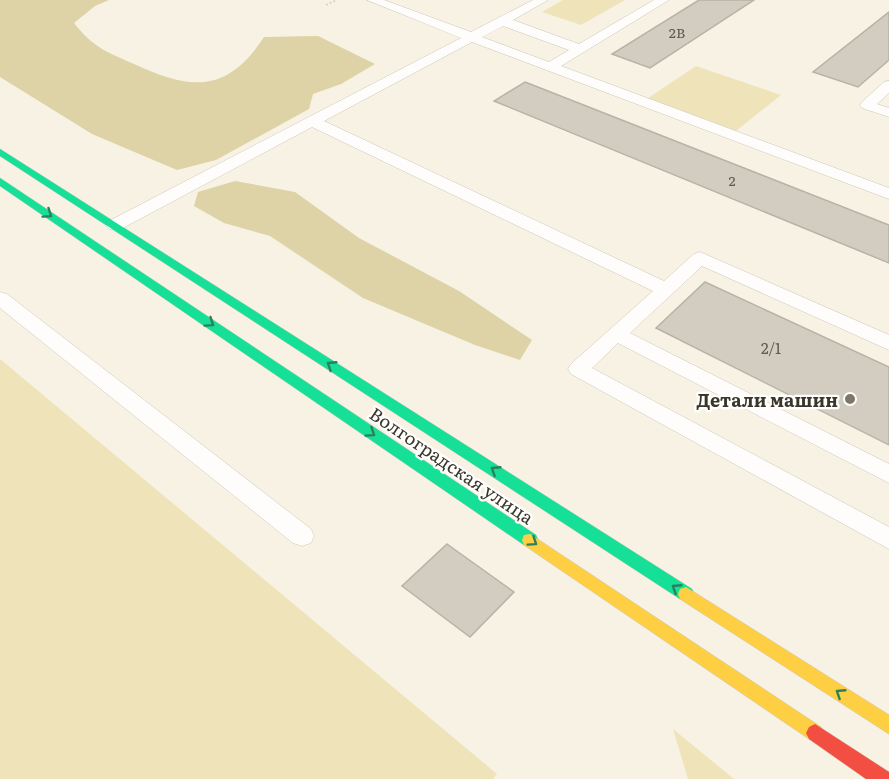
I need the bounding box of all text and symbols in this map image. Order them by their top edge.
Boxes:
house number: 2В [669,22,685,42]
house number: 2 [728,170,736,190]
one-way arrow [42,207,53,218]
one-way arrow [204,316,214,328]
house number: 2/1 [761,336,781,359]
one-way arrow [327,360,337,372]
place label: Детали машин [697,386,838,413]
marker: Детали машин [843,392,857,406]
street label: Волгоградская улица [365,400,540,530]
one-way arrow [365,426,376,437]
one-way arrow [490,467,501,478]
one-way arrow [526,535,537,546]
one-way arrow [672,583,682,595]
one-way arrow [836,689,846,701]

